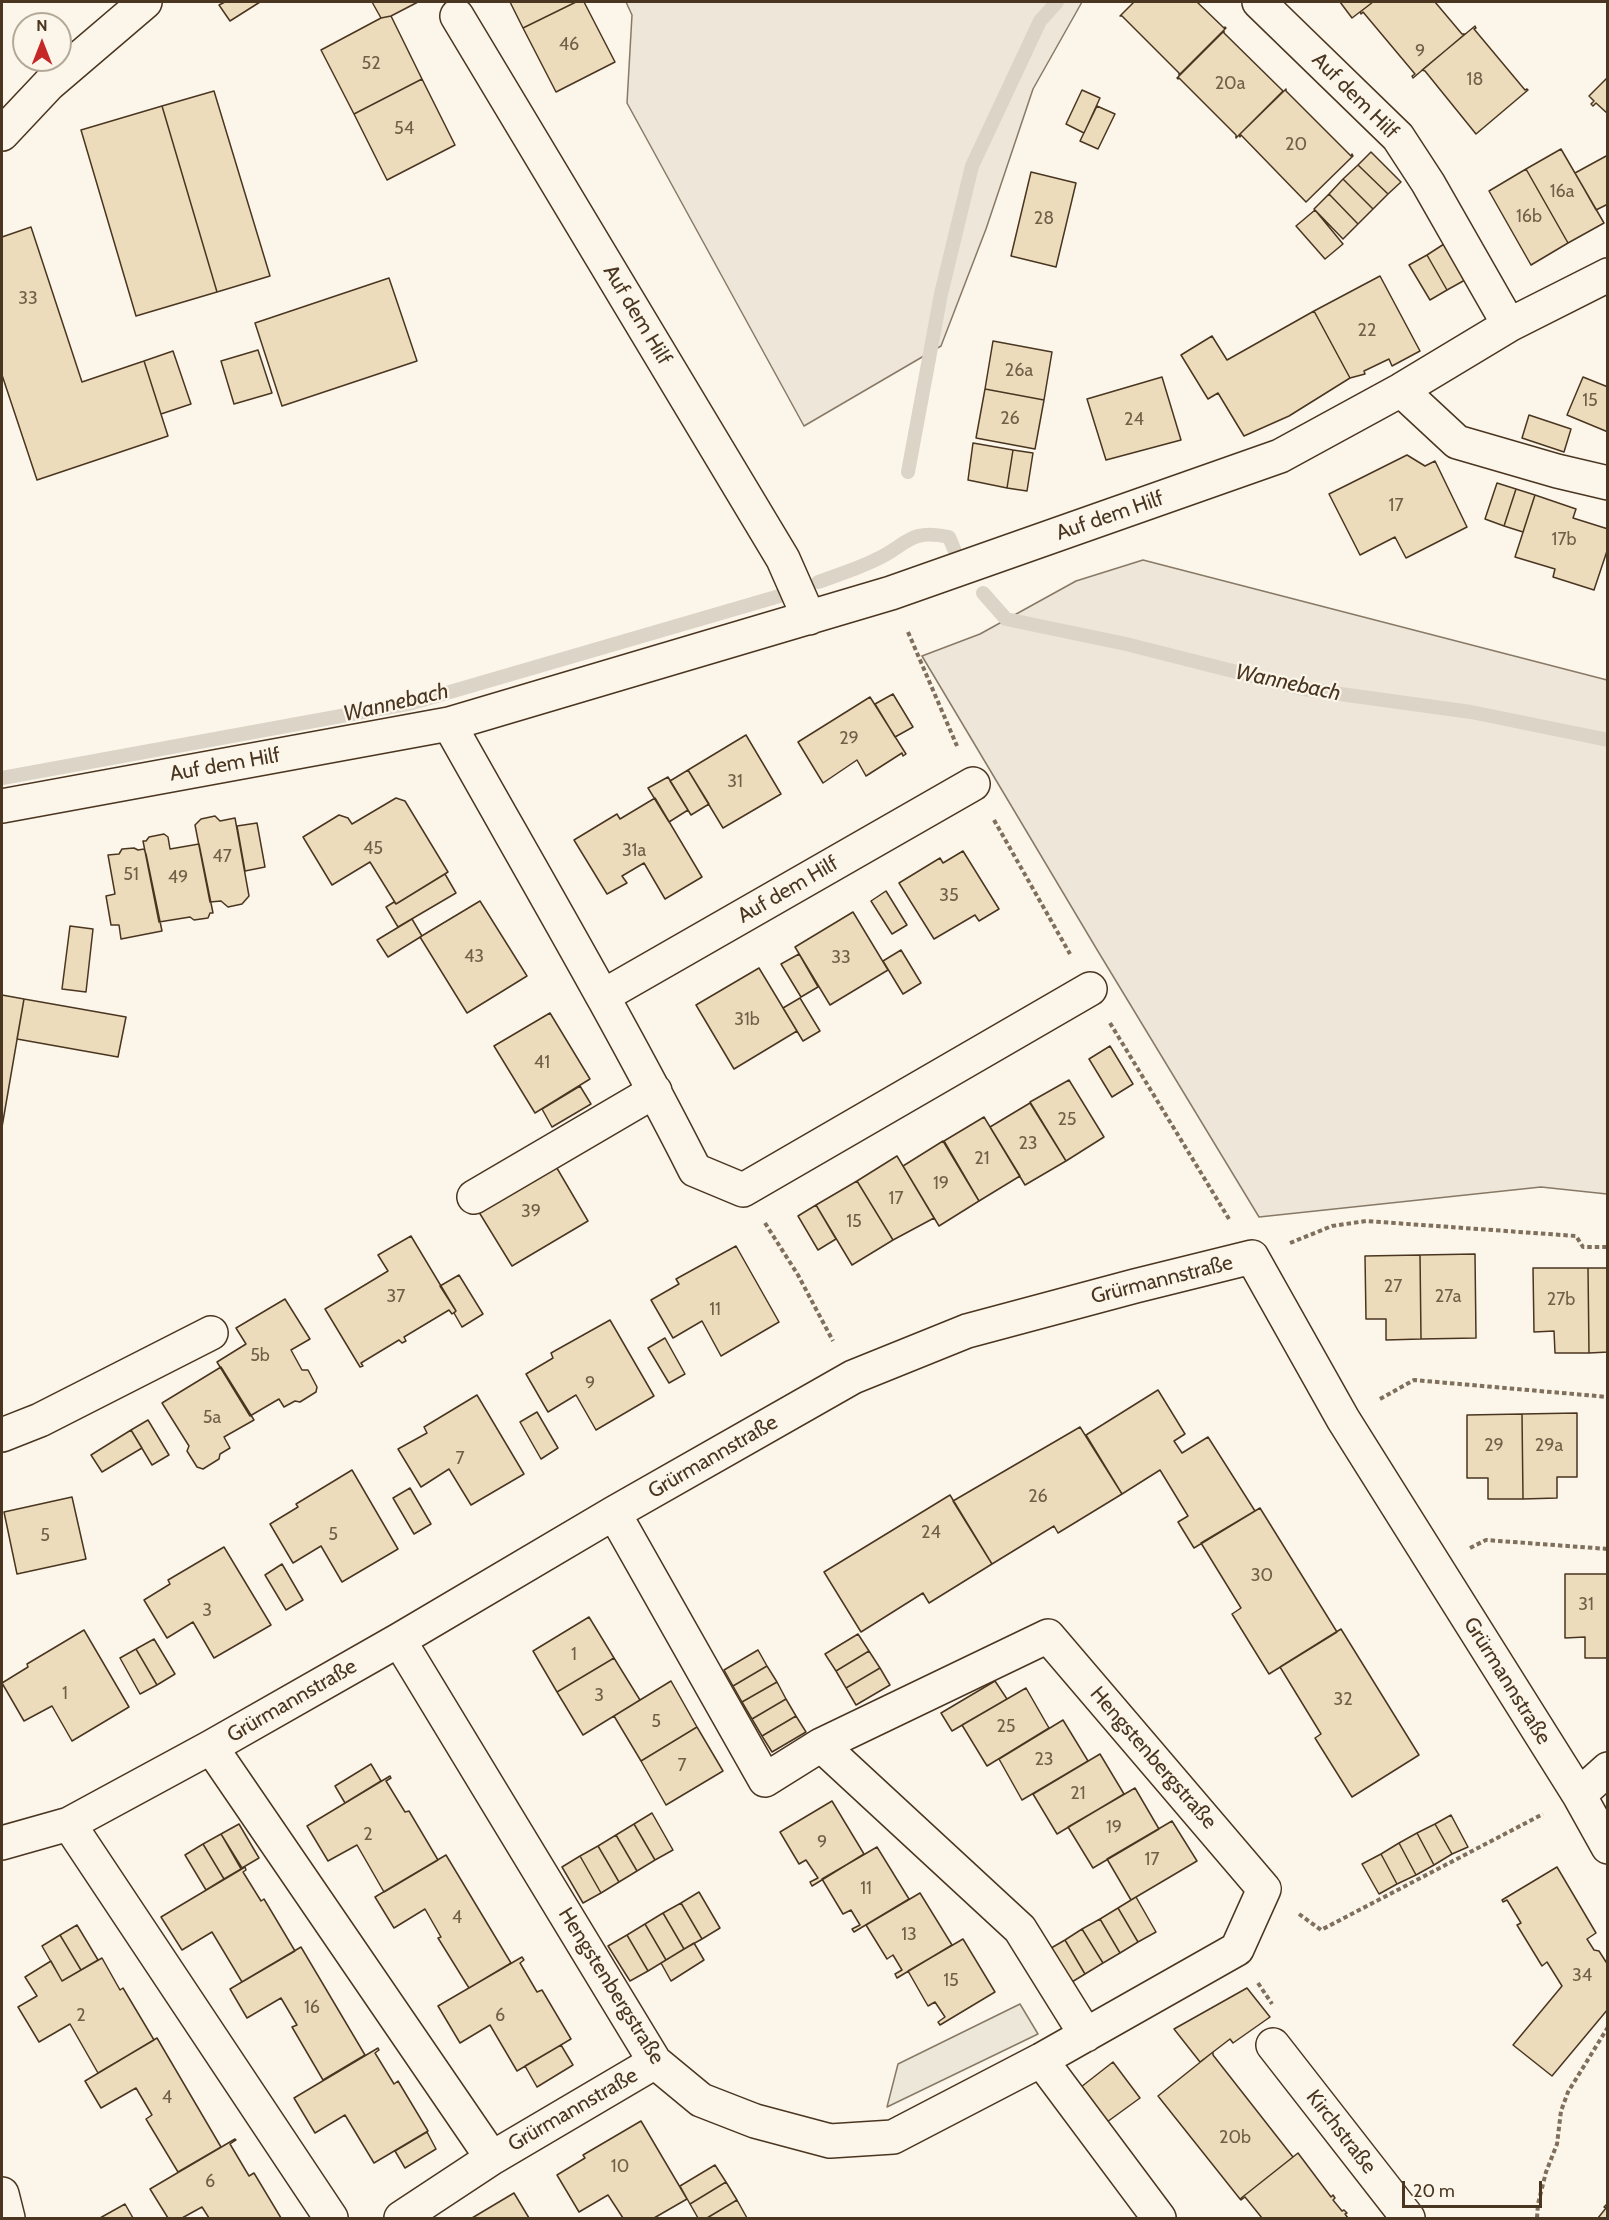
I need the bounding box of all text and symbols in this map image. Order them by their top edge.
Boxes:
north arrow [12,12,72,72]
text: N [36,16,48,35]
house number: 46 [559,34,579,56]
house number: 9 [1415,41,1425,63]
street label: Auf dem Hilf [1307,48,1403,144]
house number: 52 [361,53,381,75]
house number: 18 [1467,69,1483,91]
house number: 20a [1215,73,1245,95]
house number: 54 [394,118,414,140]
house number: 20 [1285,134,1307,156]
house number: 16a [1550,181,1574,203]
house number: 16b [1516,206,1542,228]
house number: 28 [1034,208,1054,230]
street label: Auf dem Hilf [597,261,677,369]
house number: 33 [18,288,38,310]
house number: 22 [1358,320,1376,342]
house number: 26a [1005,360,1033,382]
house number: 15 [1582,390,1598,412]
house number: 26 [1000,408,1020,430]
house number: 24 [1124,409,1144,431]
street label: Auf dem Hilf [1053,486,1167,546]
house number: 17 [1389,495,1403,517]
house number: 17b [1552,529,1576,551]
water label: Wannebach [1233,659,1343,707]
water label: Wannebach [341,678,451,728]
house number: 29 [839,728,859,750]
street label: Auf dem Hilf [168,743,282,787]
house number: 31 [727,771,743,793]
house number: 45 [363,838,383,860]
house number: 31a [622,840,646,862]
house number: 47 [212,846,232,868]
street label: Auf dem Hilf [733,851,843,929]
house number: 51 [123,864,139,886]
house number: 49 [168,867,188,889]
house number: 35 [939,885,959,907]
house number: 43 [464,946,484,968]
house number: 33 [831,947,851,969]
house number: 31b [734,1009,760,1031]
house number: 41 [534,1052,550,1074]
house number: 25 [1057,1109,1077,1131]
house number: 23 [1018,1133,1038,1155]
house number: 21 [974,1148,990,1170]
house number: 19 [933,1173,949,1195]
house number: 17 [889,1188,903,1210]
house number: 39 [521,1201,541,1223]
house number: 15 [846,1211,862,1233]
street label: Grürmannstraße [1088,1250,1236,1310]
house number: 27 [1384,1276,1402,1298]
house number: 37 [387,1286,405,1308]
house number: 27a [1435,1286,1461,1308]
house number: 27b [1547,1289,1575,1311]
house number: 11 [709,1299,721,1321]
house number: 5b [250,1345,270,1367]
house number: 9 [585,1373,595,1395]
house number: 5a [203,1407,221,1429]
street label: Grürmannstraße [644,1410,782,1504]
house number: 29 [1484,1435,1504,1457]
house number: 29a [1535,1435,1563,1457]
house number: 7 [455,1448,465,1470]
house number: 26 [1028,1486,1048,1508]
house number: 24 [921,1522,941,1544]
house number: 5 [328,1524,338,1546]
house number: 5 [40,1525,50,1547]
house number: 30 [1251,1565,1273,1587]
house number: 31 [1578,1594,1594,1616]
house number: 3 [202,1600,212,1622]
street label: Grürmannstraße [1458,1613,1556,1749]
house number: 1 [571,1644,577,1666]
street label: Grürmannstraße [223,1654,361,1748]
street label: Hengstenbergstraße [1084,1682,1222,1834]
house number: 1 [62,1683,68,1705]
house number: 3 [594,1685,604,1707]
house number: 32 [1333,1689,1353,1711]
house number: 5 [651,1711,661,1733]
house number: 25 [996,1716,1016,1738]
house number: 23 [1034,1749,1054,1771]
house number: 7 [677,1755,687,1777]
house number: 21 [1070,1783,1086,1805]
house number: 19 [1106,1817,1122,1839]
house number: 2 [363,1824,373,1846]
house number: 9 [817,1832,827,1854]
house number: 17 [1145,1849,1159,1871]
house number: 11 [860,1878,872,1900]
street label: Hengstenbergstraße [553,1903,669,2069]
house number: 4 [452,1907,462,1929]
house number: 13 [901,1924,917,1946]
house number: 34 [1572,1965,1592,1987]
house number: 15 [943,1970,959,1992]
house number: 16 [304,1997,320,2019]
house number: 2 [76,2005,86,2027]
house number: 6 [495,2005,505,2027]
street label: Grürmannstraße [504,2063,642,2157]
street label: Kirchstraße [1301,2085,1381,2179]
house number: 4 [162,2087,172,2109]
house number: 20b [1219,2127,1251,2149]
house number: 10 [611,2156,629,2178]
scale bar [1405,2169,1544,2207]
house number: 6 [205,2171,215,2193]
text: 20 m [1413,2180,1455,2202]

